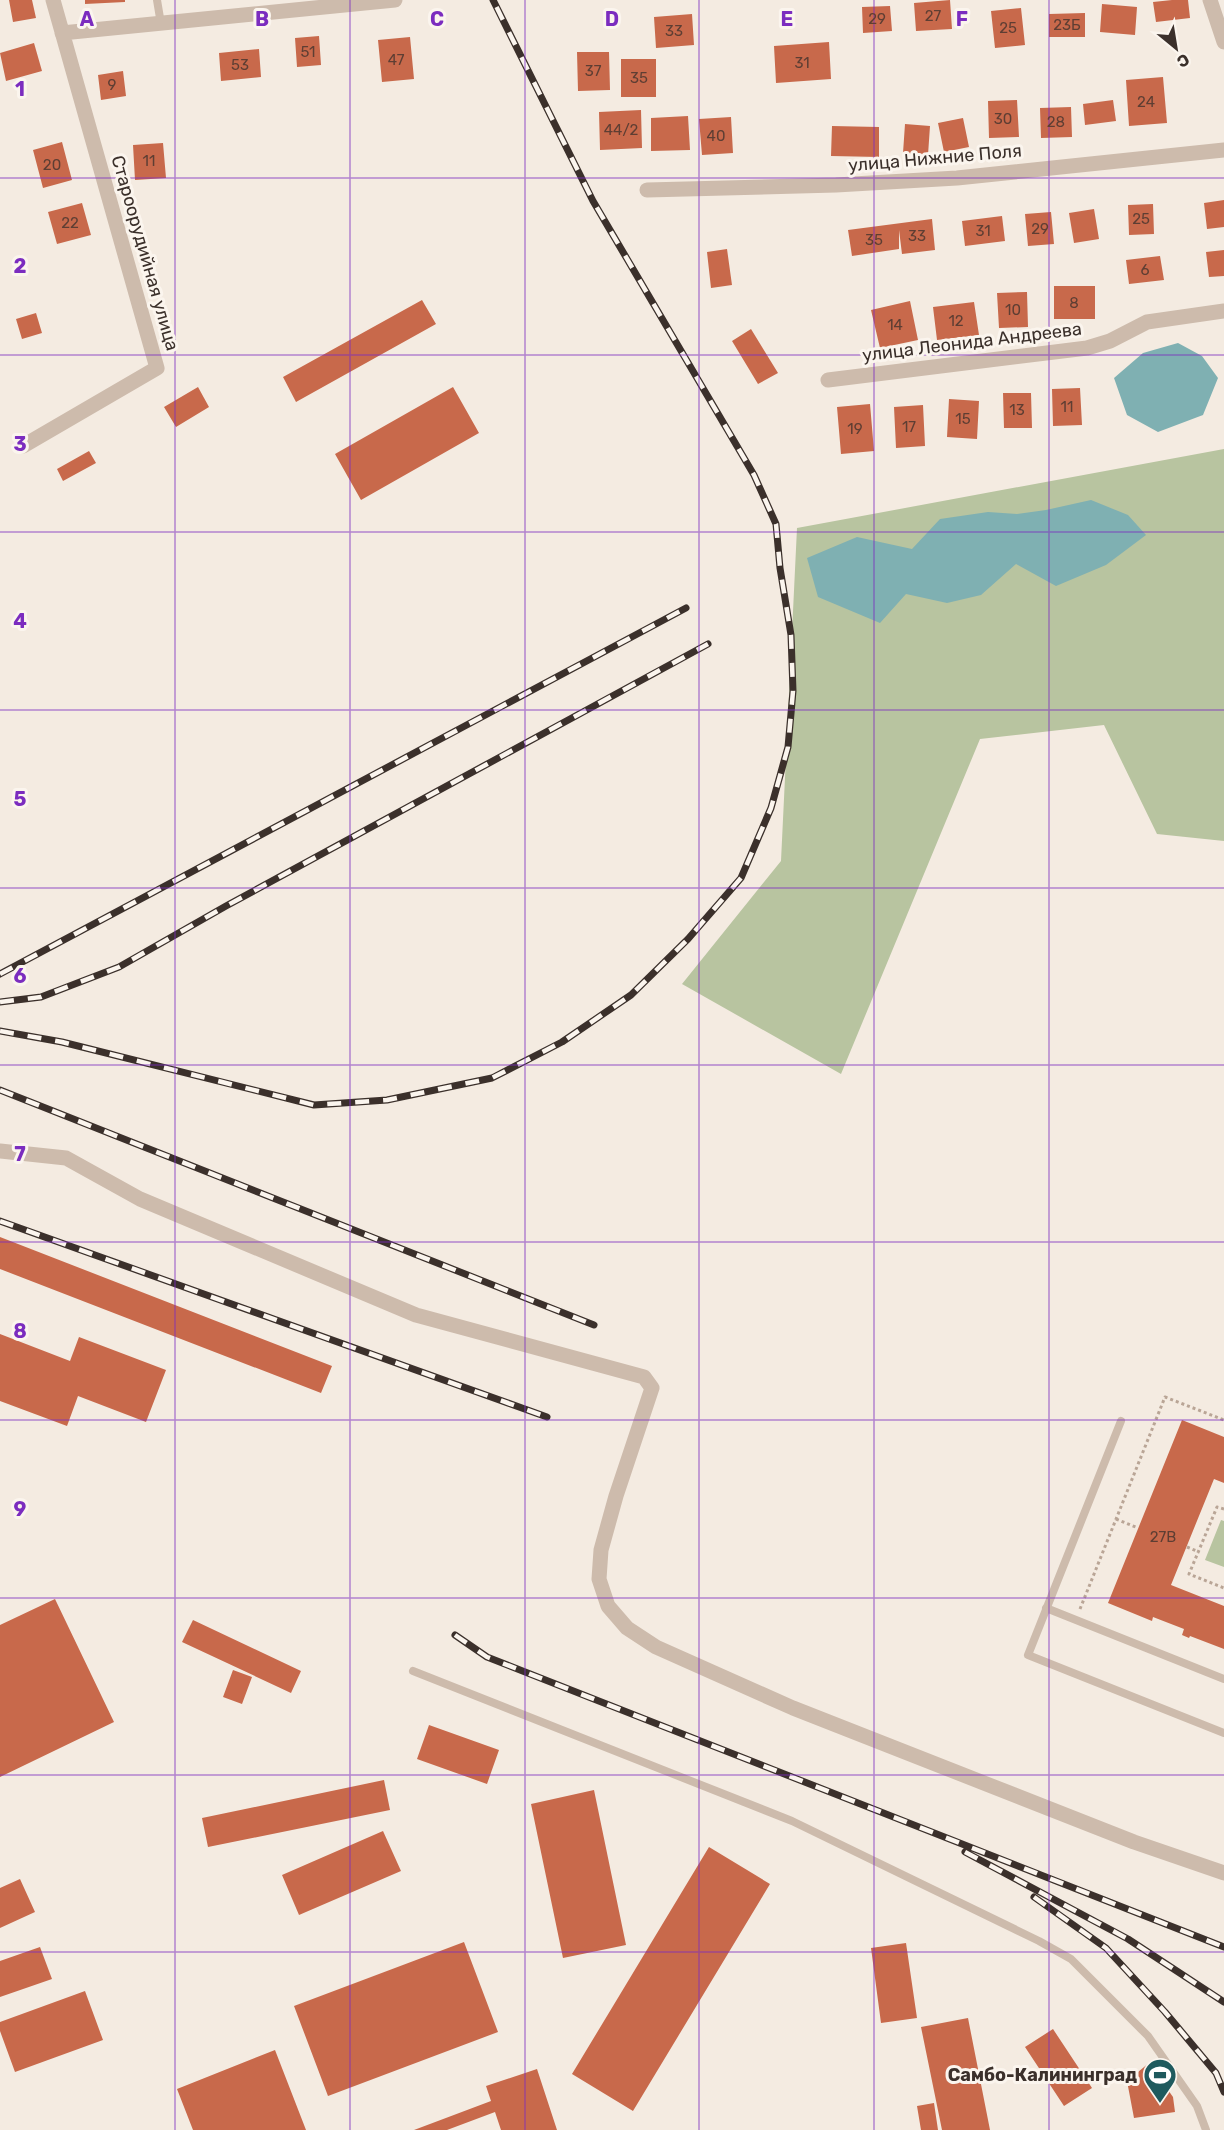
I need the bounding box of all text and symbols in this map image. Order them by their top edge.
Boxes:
text: A [80,7,95,31]
text: B [255,7,269,31]
text: C [430,7,444,31]
text: D [605,7,619,31]
text: E [781,7,793,31]
house number: 27 [925,7,942,25]
text: F [956,7,968,31]
house number: 29 [868,10,886,28]
house number: 23Б [1053,16,1081,34]
north arrow [1146,18,1206,78]
house number: 25 [999,19,1017,37]
house number: 33 [665,22,683,40]
house number: 51 [300,43,316,61]
text: С [1174,50,1193,72]
house number: 47 [388,51,405,69]
house number: 31 [794,54,810,72]
house number: 53 [231,56,249,74]
house number: 37 [585,62,602,80]
house number: 35 [630,69,648,87]
house number: 9 [108,76,117,94]
text: 1 [15,77,25,101]
house number: 24 [1137,93,1155,111]
house number: 30 [994,110,1012,128]
house number: 28 [1047,113,1065,131]
house number: 44/2 [604,121,638,139]
house number: 40 [707,127,725,145]
street label: улица Нижние Поля [847,139,1023,177]
house number: 11 [143,152,155,170]
street label: Староорудийная улица [107,153,183,353]
house number: 20 [43,156,61,174]
house number: 25 [1132,210,1150,228]
house number: 22 [61,214,79,232]
house number: 29 [1031,220,1049,238]
house number: 31 [975,222,991,240]
house number: 33 [908,227,926,245]
house number: 35 [865,231,883,249]
text: 2 [14,254,27,278]
house number: 6 [1140,261,1150,279]
house number: 8 [1069,294,1079,312]
house number: 10 [1005,301,1021,319]
house number: 12 [948,312,964,330]
house number: 14 [887,316,903,334]
street label: улица Леонида Андреева [861,318,1083,366]
house number: 11 [1061,398,1073,416]
house number: 13 [1009,401,1025,419]
house number: 15 [955,410,971,428]
house number: 17 [902,418,916,436]
house number: 19 [847,420,863,438]
text: 3 [13,432,27,456]
text: 4 [13,609,27,633]
text: 5 [14,787,27,811]
text: 6 [13,964,27,988]
text: 7 [14,1142,26,1166]
text: 8 [13,1319,27,1343]
text: 9 [14,1497,27,1521]
house number: 27В [1150,1528,1176,1546]
sports icon: Самбо-Калининград [1142,2057,1178,2104]
place label: Самбо-Калининград [948,2064,1137,2086]

